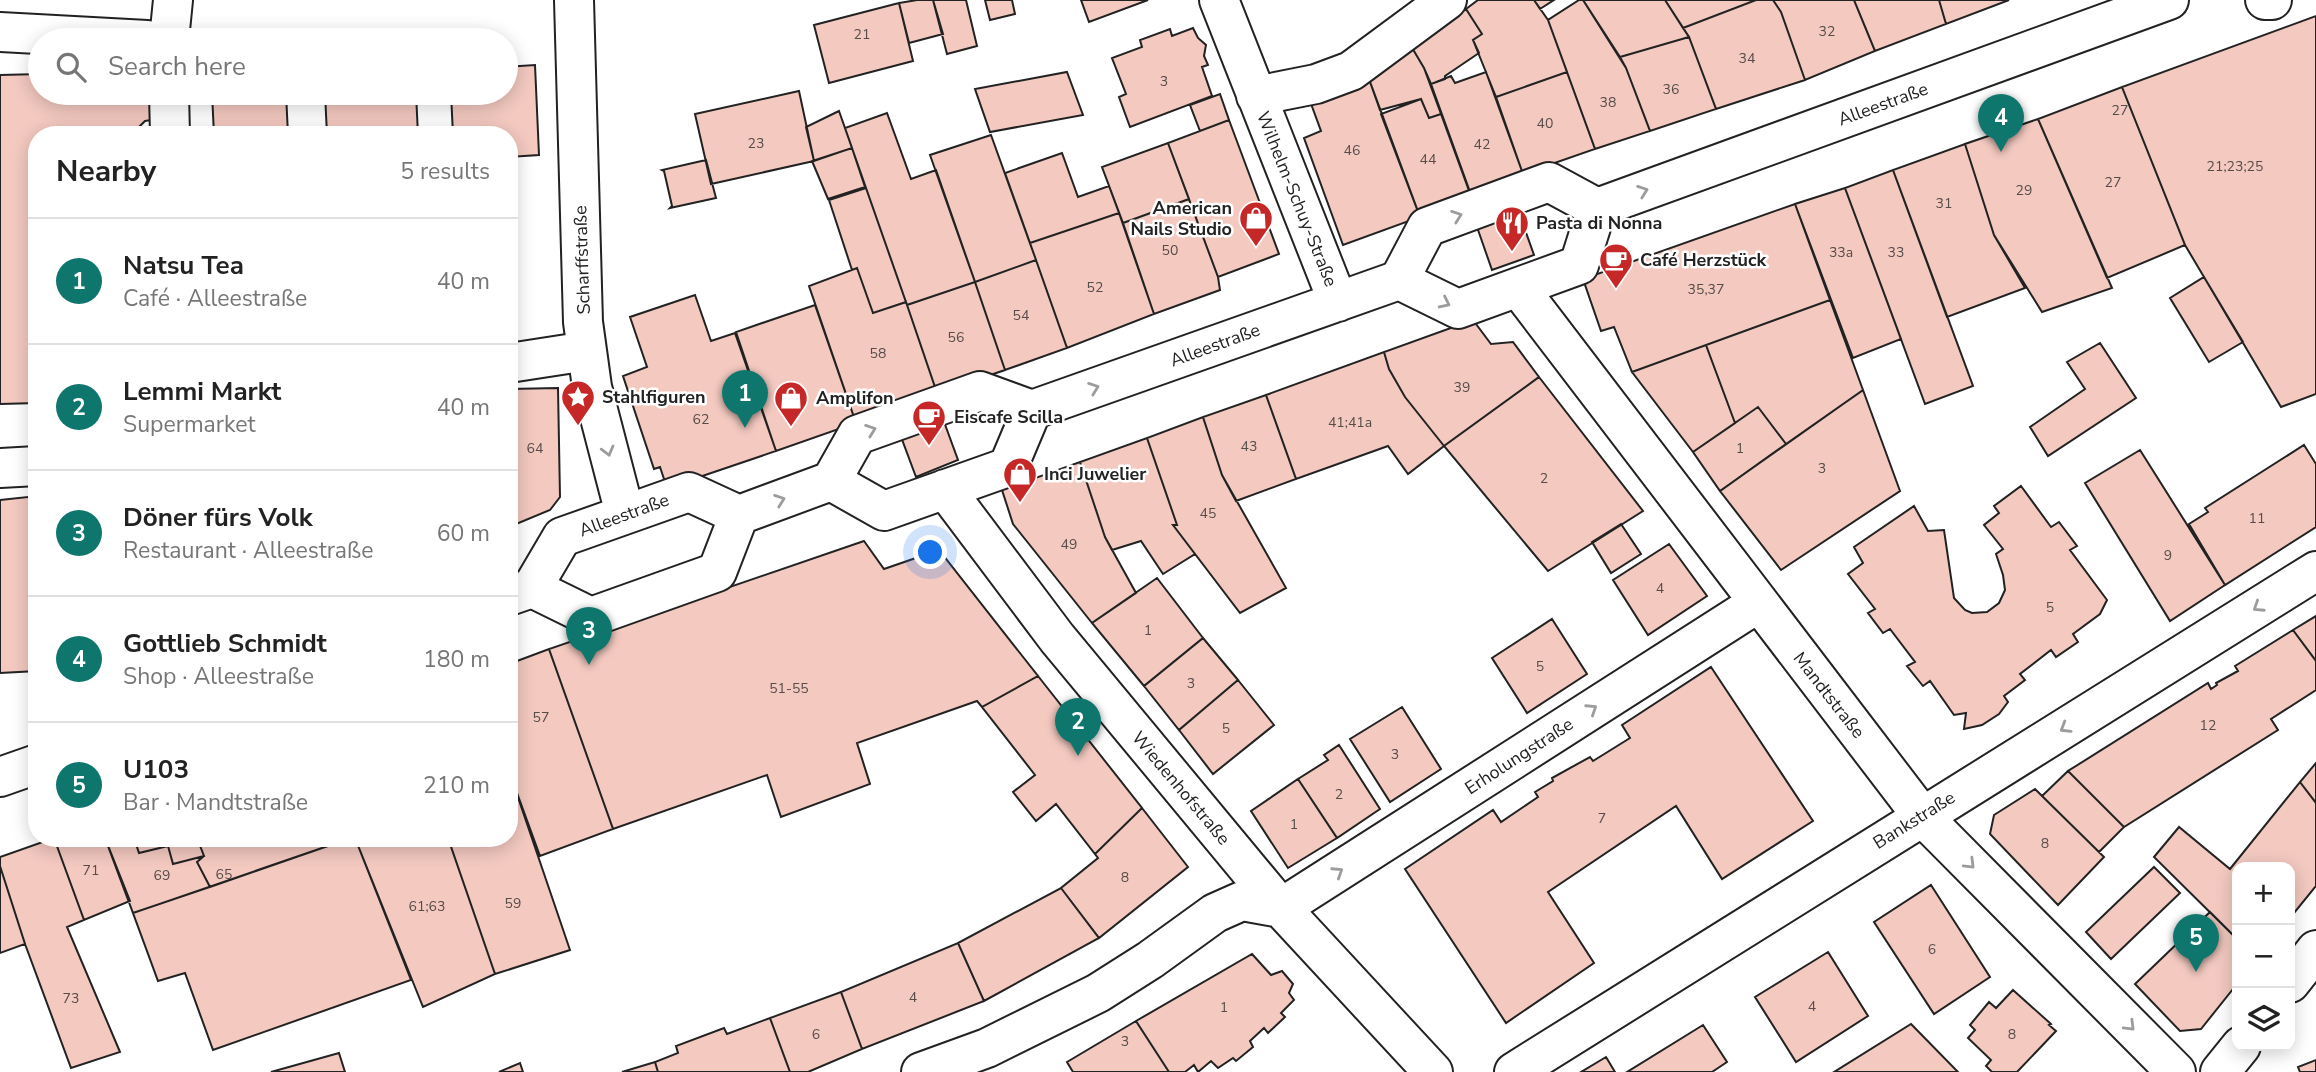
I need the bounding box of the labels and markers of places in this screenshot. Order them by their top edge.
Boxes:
pin: 4 [1978,94,2024,152]
place label: American Nails Studio [1130,196,1232,241]
shop icon: American Nails Studio [1237,199,1275,248]
restaurant icon: Pasta di Nonna [1493,204,1531,253]
place label: Pasta di Nonna [1536,211,1662,235]
cafe icon: Café Herzstück [1597,241,1635,290]
place label: Café Herzstück [1640,248,1766,272]
pin: 1 [722,370,768,428]
place icon: Stahlfiguren [559,378,597,427]
shop icon: Amplifon [772,379,810,428]
place label: Stahlfiguren [602,385,706,409]
place label: Amplifon [816,386,894,410]
cafe icon: Eiscafe Scilla [910,398,948,447]
place label: Eiscafe Scilla [954,405,1063,429]
shop icon: Inci Juwelier [1001,455,1039,504]
place label: Inci Juwelier [1044,462,1146,486]
pin: 3 [566,607,612,665]
pin: 2 [1055,698,1101,756]
pin: 5 [2173,914,2219,972]

